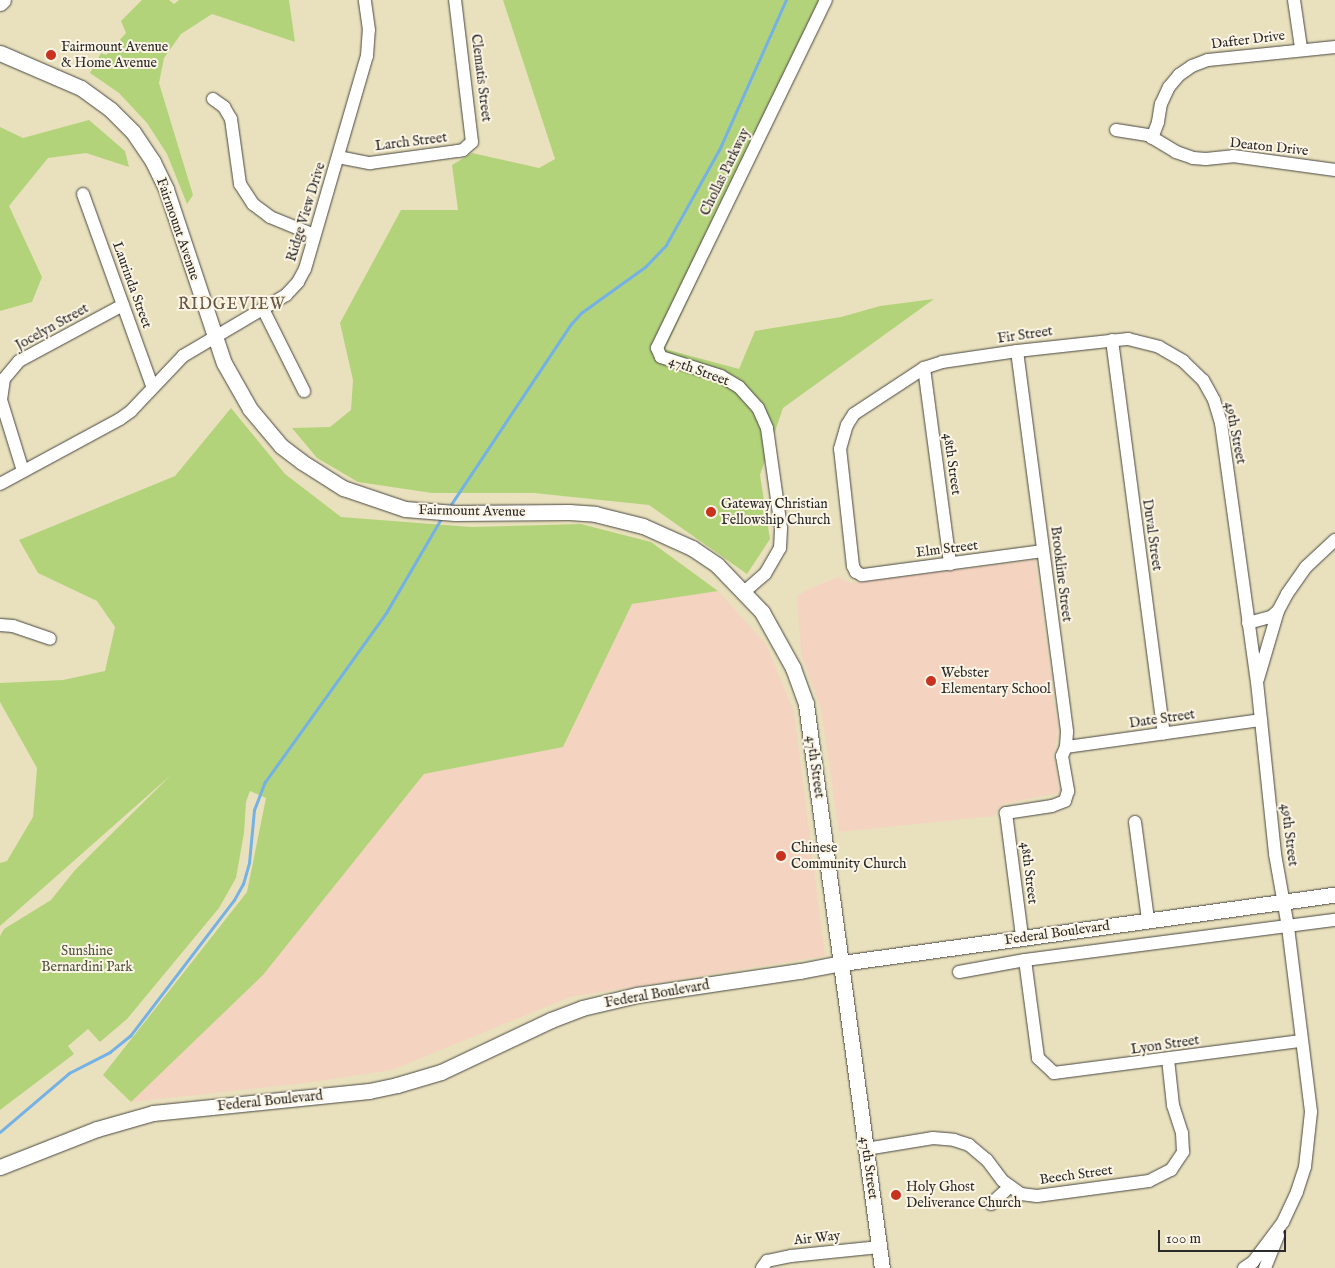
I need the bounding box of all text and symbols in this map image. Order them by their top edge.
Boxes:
street label: Dafter Drive [1210,27,1286,53]
street label: Clematis Street [467,33,495,123]
place label: Fairmount Avenue & Home Avenue [61,39,168,72]
marker: Fairmount Avenue & Home Avenue [45,49,57,61]
street label: Chollas Parkway [697,126,753,218]
street label: Larch Street [374,129,448,155]
street label: Deaton Drive [1229,135,1309,159]
street label: Ridge View Drive [283,160,329,264]
street label: Fairmount Avenue [153,176,203,282]
street label: Laurinda Street [109,239,155,331]
district label: RIDGEVIEW [177,295,287,315]
street label: Jocelyn Street [12,300,92,354]
street label: Fir Street [996,323,1054,347]
street label: 47th Street [666,352,732,390]
street label: 49th Street [1221,400,1249,466]
street label: 48th Street [939,432,965,496]
place label: Gateway Christian Fellowship Church [721,496,830,528]
street label: Duval Street [1139,498,1165,572]
street label: Fairmount Avenue [418,502,526,520]
marker: Gateway Christian Fellowship Church [705,506,717,518]
street label: Brookline Street [1047,525,1075,623]
street label: Elm Street [915,537,979,561]
place label: Webster Elementary School [941,665,1051,698]
marker: Webster Elementary School [925,675,937,687]
street label: Date Street [1128,706,1196,732]
street label: 47th Street [802,735,828,799]
street label: 49th Street [1277,803,1301,867]
place label: Chinese Community Church [791,840,906,872]
street label: 48th Street [1017,841,1041,905]
marker: Chinese Community Church [775,850,787,862]
street label: Federal Boulevard [1003,917,1111,949]
park label: Sunshine Bernardini Park [41,943,133,976]
street label: Federal Boulevard [603,977,711,1011]
street label: Lyon Street [1130,1032,1200,1058]
street label: Federal Boulevard [216,1087,324,1115]
street label: 47th Street [856,1136,882,1200]
street label: Beech Street [1038,1162,1114,1188]
place label: Holy Ghost Deliverance Church [906,1179,1021,1212]
marker: Holy Ghost Deliverance Church [890,1189,902,1201]
scale bar [1160,1220,1288,1252]
street label: Air Way [793,1227,841,1249]
text: 100 m [1166,1229,1201,1248]

